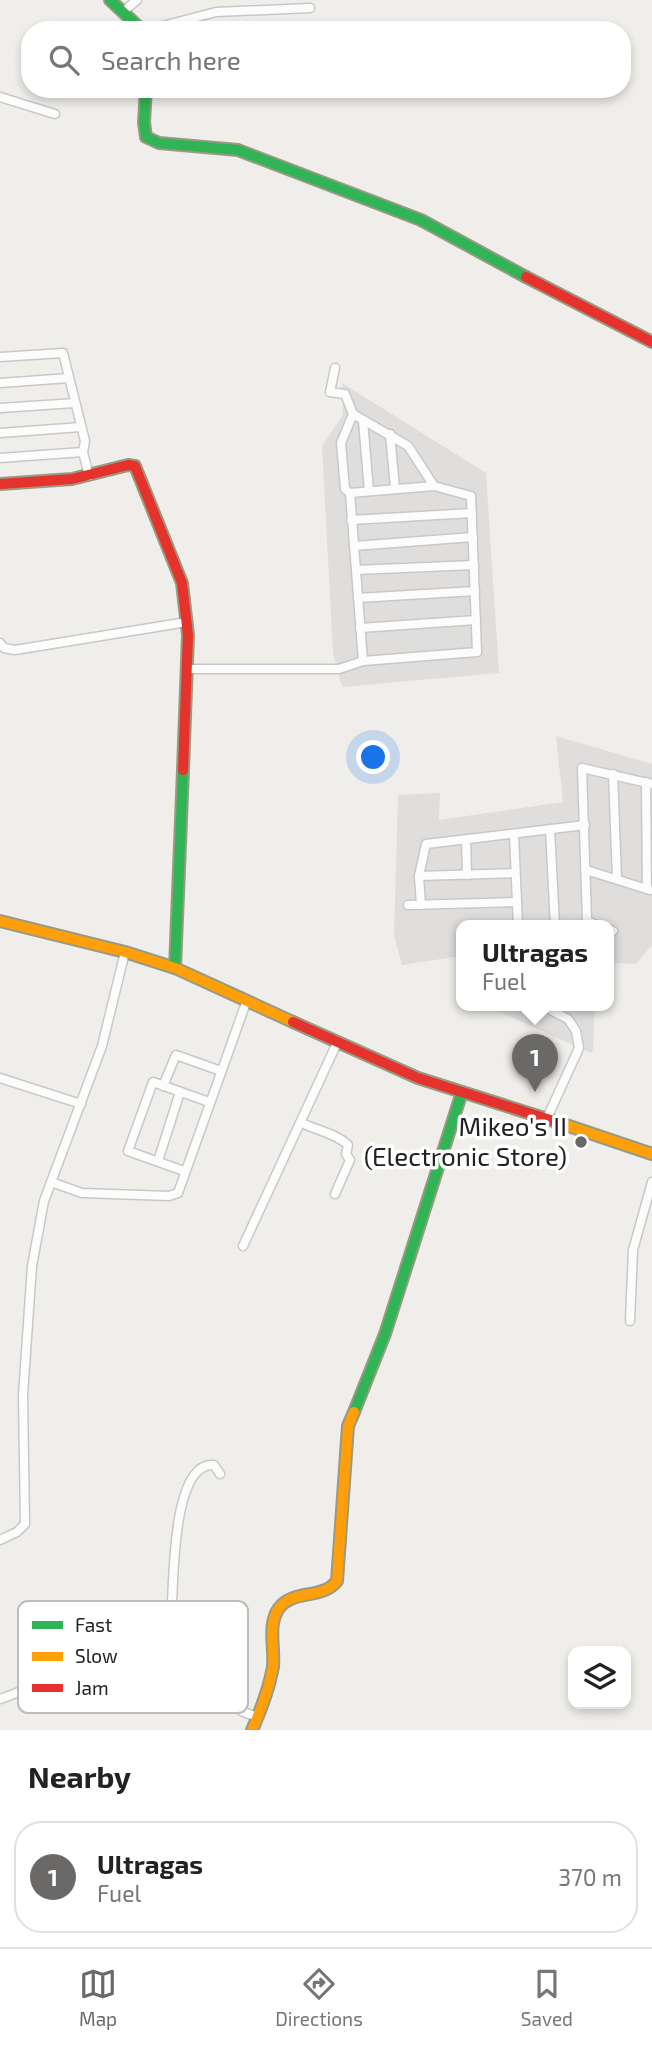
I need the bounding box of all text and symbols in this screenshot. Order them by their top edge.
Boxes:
search box [21,21,631,98]
icon: search [45,41,83,79]
text: Search here [101,44,241,75]
your location [356,740,390,774]
popup [456,920,614,1011]
text: Ultragas [482,936,588,967]
text: Fuel [482,967,526,995]
pin: 1 [512,1034,558,1092]
place label: Mikeo's II (Electronic Store) [364,1110,567,1171]
marker: Mikeo's II (Electronic Store) [573,1134,589,1150]
legend [18,1601,248,1713]
text: Fast [75,1613,112,1636]
text: Slow [75,1644,118,1667]
map controls [568,1646,631,1709]
button: layers [568,1646,631,1709]
text: Jam [75,1676,109,1699]
text: Nearby [28,1758,131,1794]
text: Ultragas [97,1848,203,1879]
text: 1 [48,1863,58,1891]
text: 370 m [558,1863,622,1891]
text: Fuel [97,1879,141,1907]
tab: Map [79,1965,117,2030]
tab: Directions [275,1965,363,2030]
tab: Saved [521,1965,573,2030]

